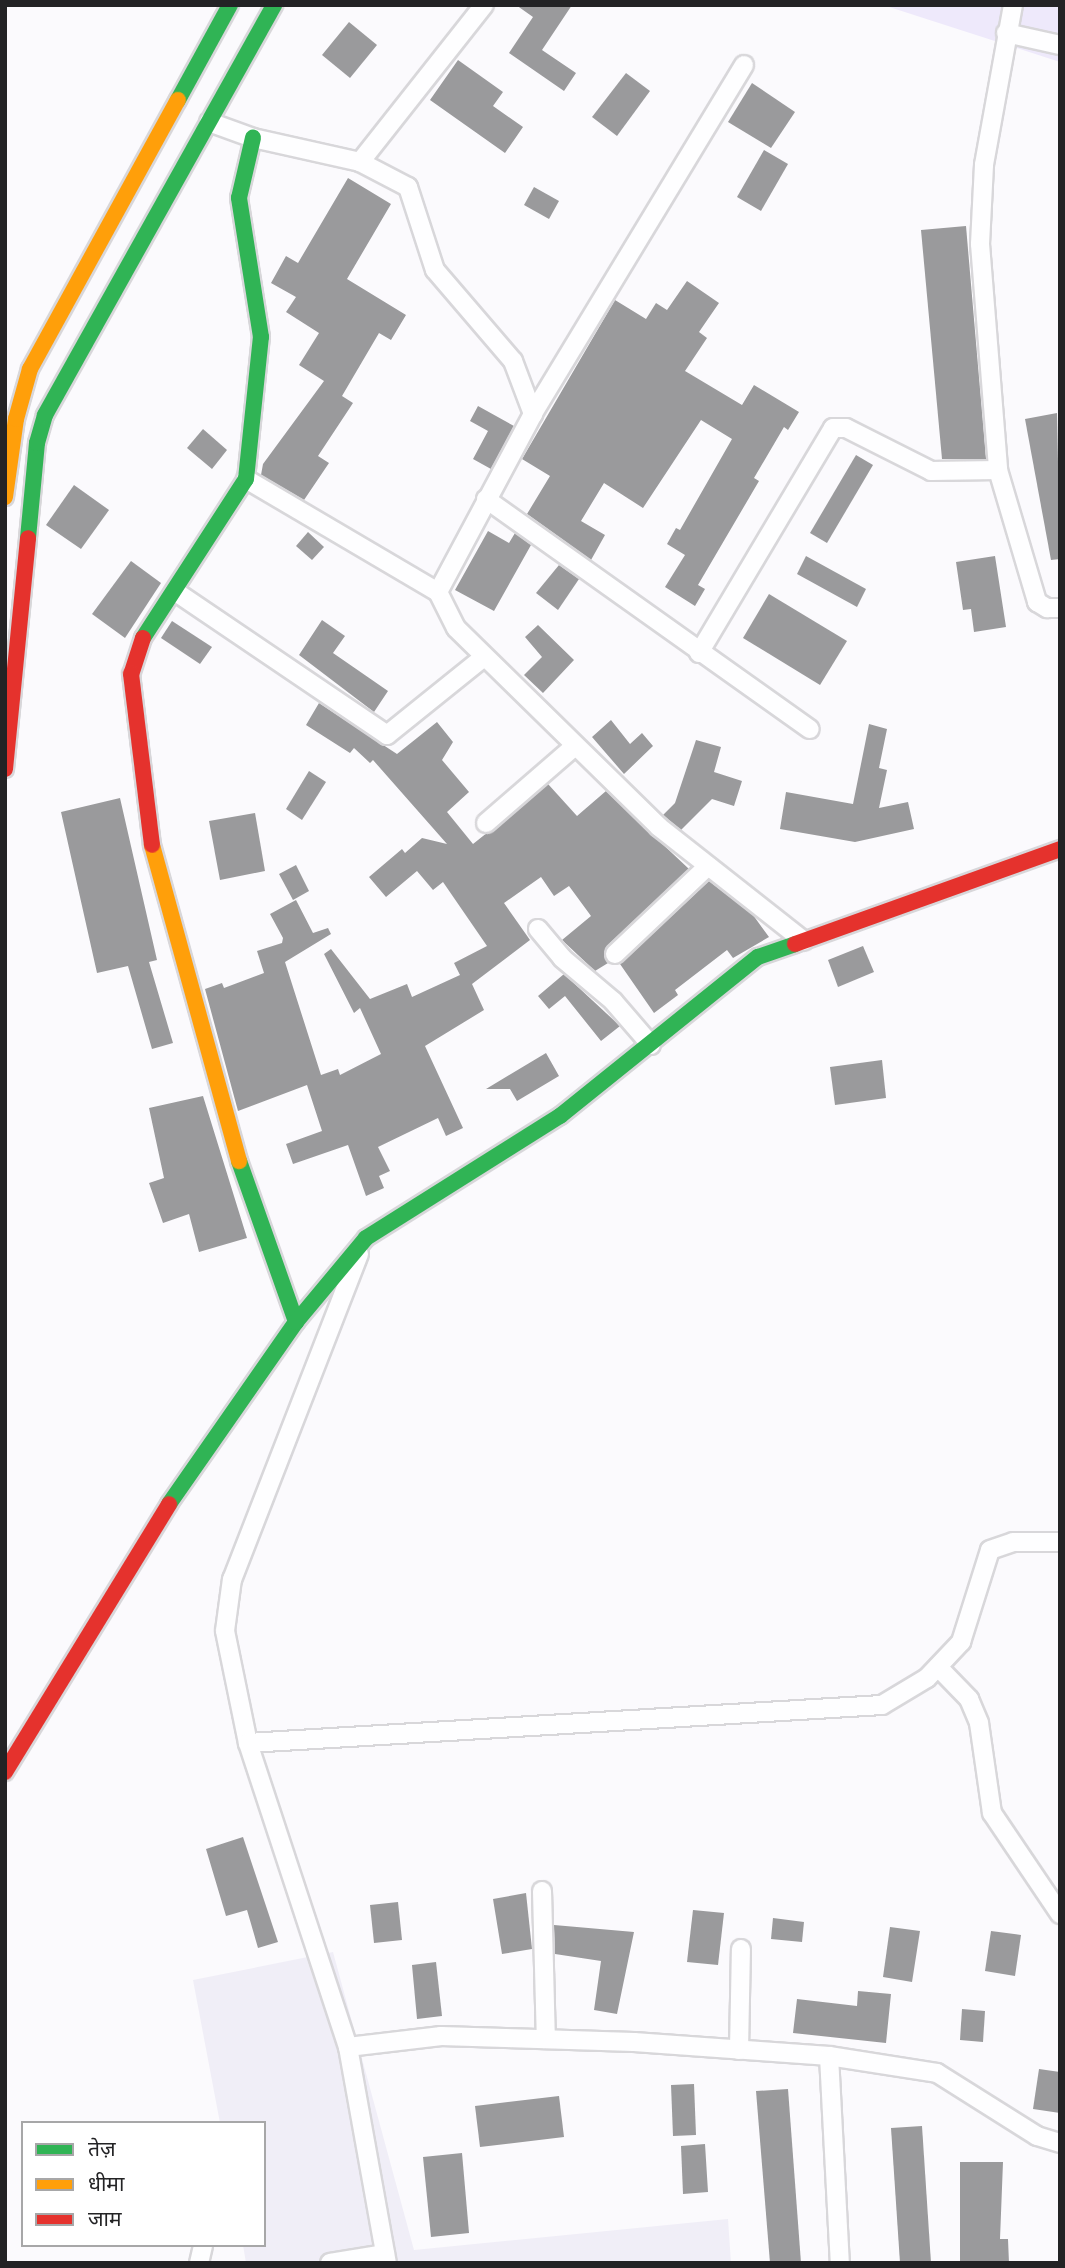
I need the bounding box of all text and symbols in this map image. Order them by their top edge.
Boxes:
legend [21,2121,266,2247]
text: तेज़ [88,2135,116,2161]
text: धीमा [88,2170,124,2196]
text: जाम [88,2205,122,2231]

